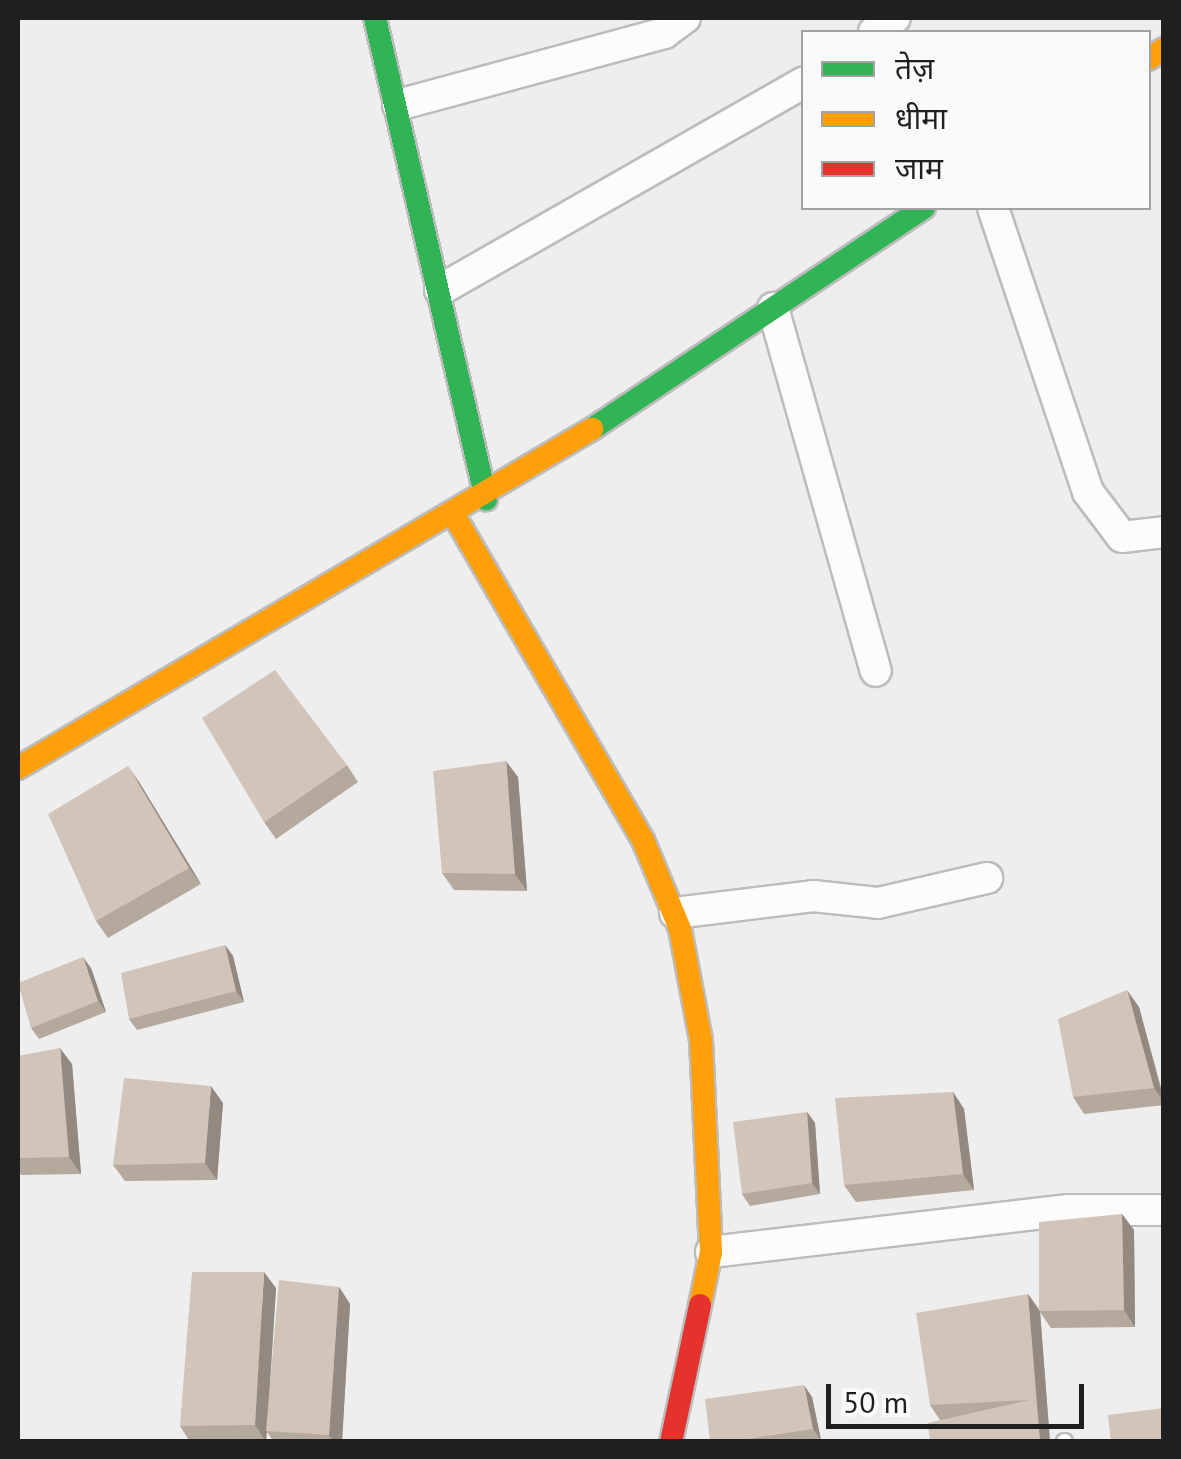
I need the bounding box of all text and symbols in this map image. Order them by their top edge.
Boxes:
legend [801,30,1151,210]
text: तेज़ [895,48,934,87]
text: धीमा [895,98,947,137]
text: जाम [895,148,943,187]
scale bar [831,1364,1088,1426]
text: 50 m [843,1382,908,1421]

